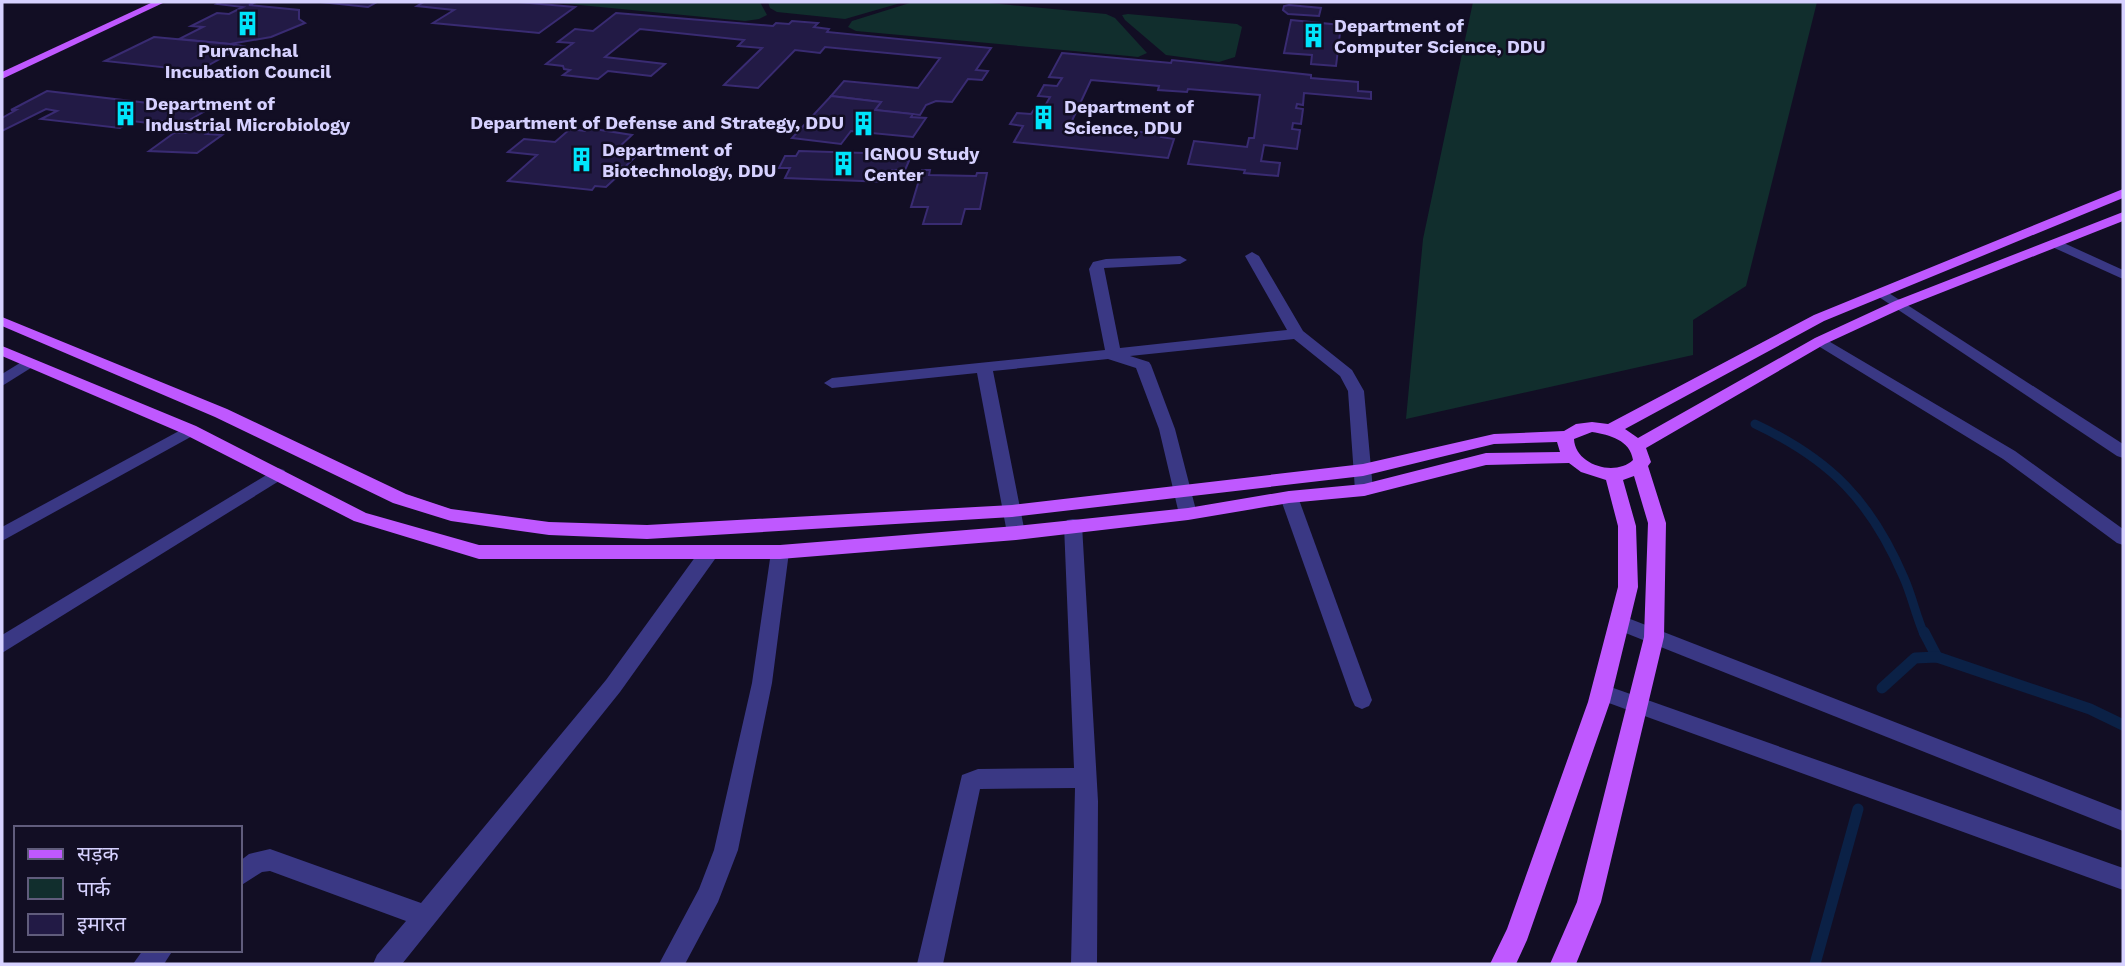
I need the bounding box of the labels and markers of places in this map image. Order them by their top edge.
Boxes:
building icon: Purvanchal Incubation Council [234,10,262,38]
place label: Department of Computer Science, DDU [1334,15,1546,57]
building icon: Department of Computer Science, DDU [1300,22,1328,50]
place label: Purvanchal Incubation Council [165,40,331,82]
place label: Department of Industrial Microbiology [145,93,351,135]
place label: Department of Science, DDU [1064,96,1195,138]
building icon: Department of Industrial Microbiology [111,100,139,128]
building icon: Department of Science, DDU [1030,103,1058,131]
building icon: Department of Defense and Strategy, DDU [850,109,878,137]
place label: Department of Defense and Strategy, DDU [470,112,844,133]
place label: Department of Biotechnology, DDU [602,139,776,181]
place label: IGNOU Study Center [864,143,980,185]
building icon: Department of Biotechnology, DDU [568,146,596,174]
building icon: IGNOU Study Center [830,150,858,178]

